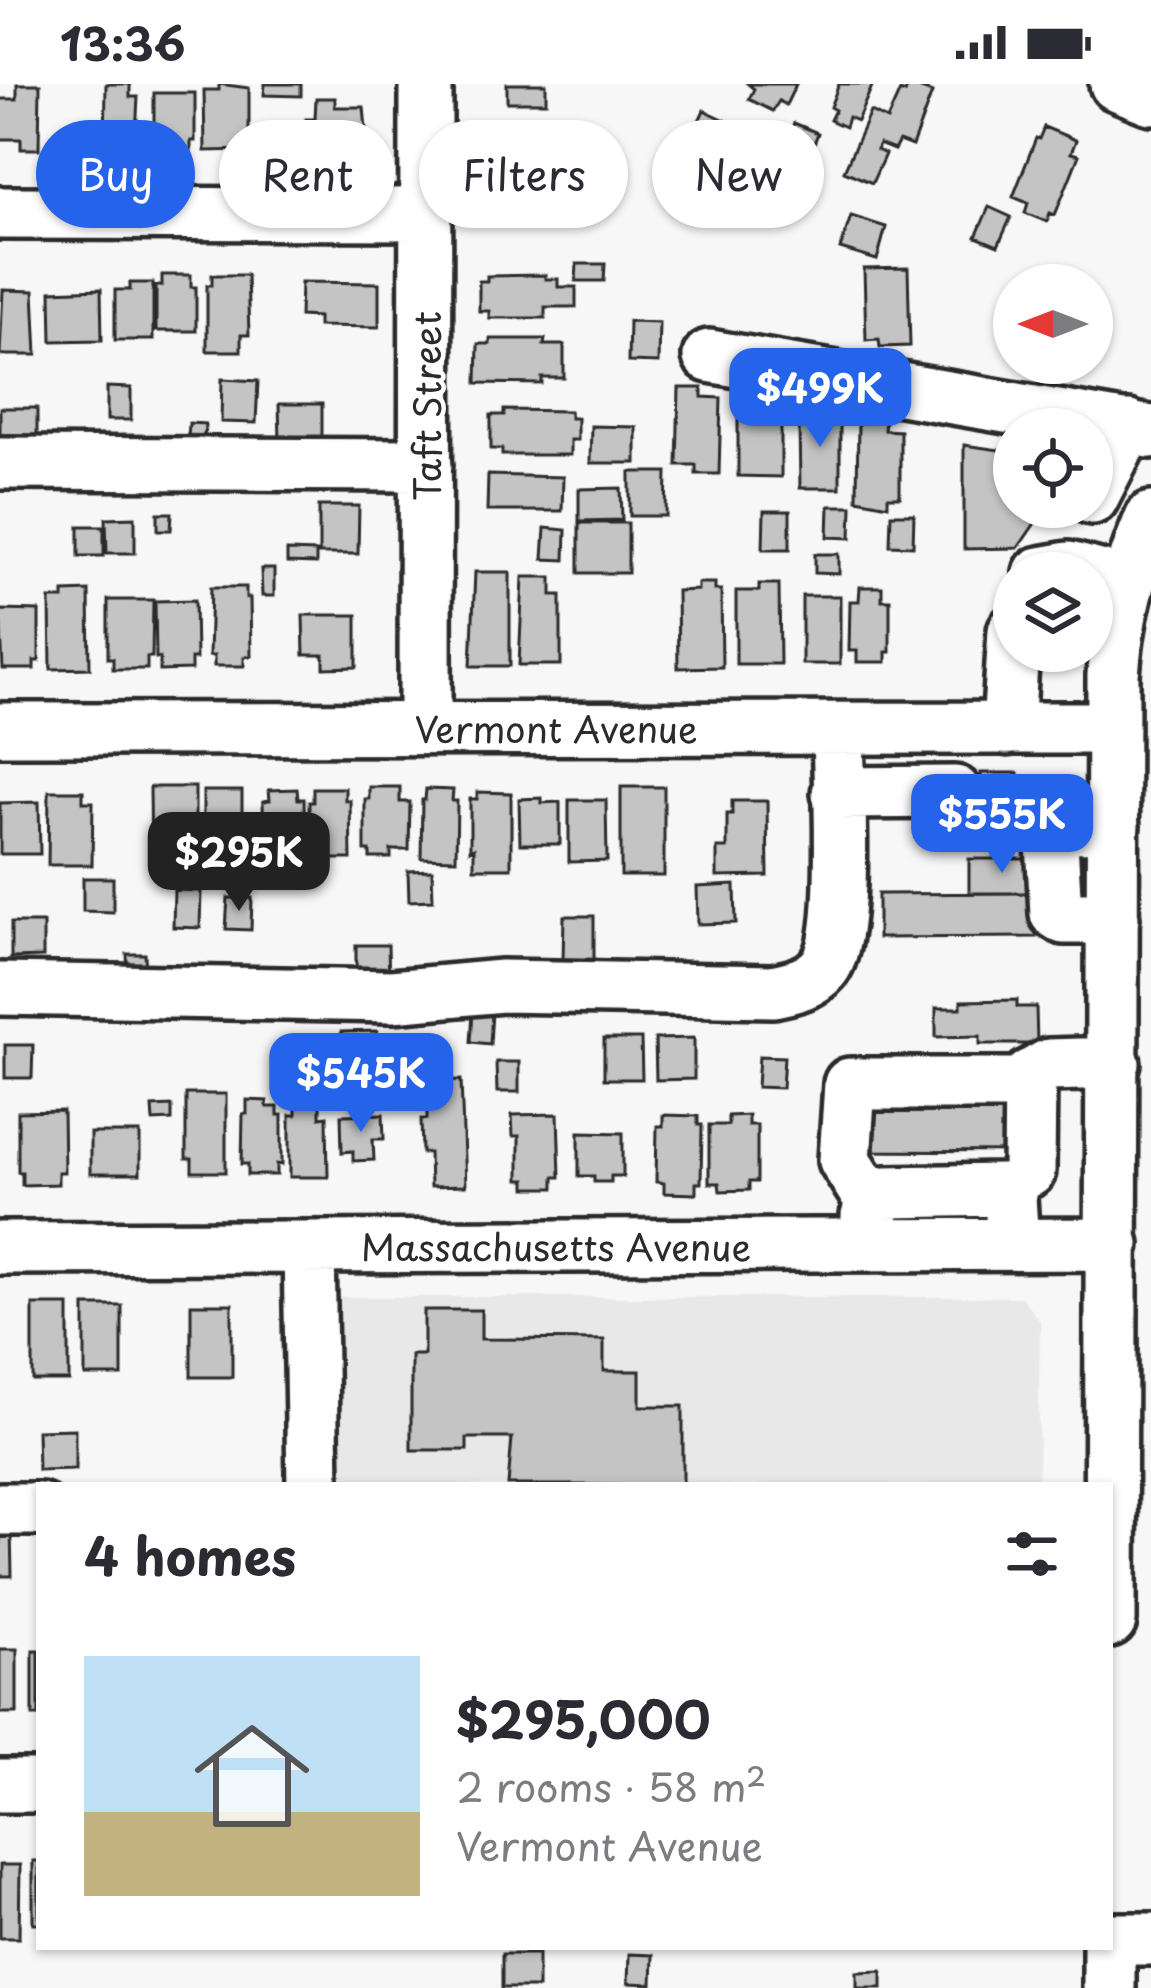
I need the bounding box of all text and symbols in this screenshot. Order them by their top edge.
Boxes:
text: 13:36 [60,8,185,76]
chip: Buy [36,120,195,228]
chip: Rent [219,120,395,228]
chip: Filters [419,120,628,228]
chip: New [652,120,824,228]
north arrow [993,264,1113,384]
map controls [993,264,1113,672]
street label: Taft Street [399,311,453,501]
pin: $499K [736,348,904,450]
text: $499K [756,357,884,416]
button: locate [993,408,1113,528]
button: layers [993,552,1113,672]
street label: Vermont Avenue [414,701,698,755]
pin: $555K [918,774,1086,876]
text: $555K [938,783,1066,842]
pin: $295K [155,812,323,914]
text: $295K [175,821,303,880]
pin: $545K [277,1033,445,1135]
text: $545K [296,1042,426,1101]
street label: Massachusetts Avenue [361,1219,751,1273]
text: 4 homes [84,1516,296,1593]
icon: filters [999,1521,1065,1587]
text: $295,000 [456,1679,711,1756]
icon: home [180,1704,324,1848]
text: 2 rooms · 58 m² [456,1756,766,1815]
text: Vermont Avenue [456,1815,763,1874]

